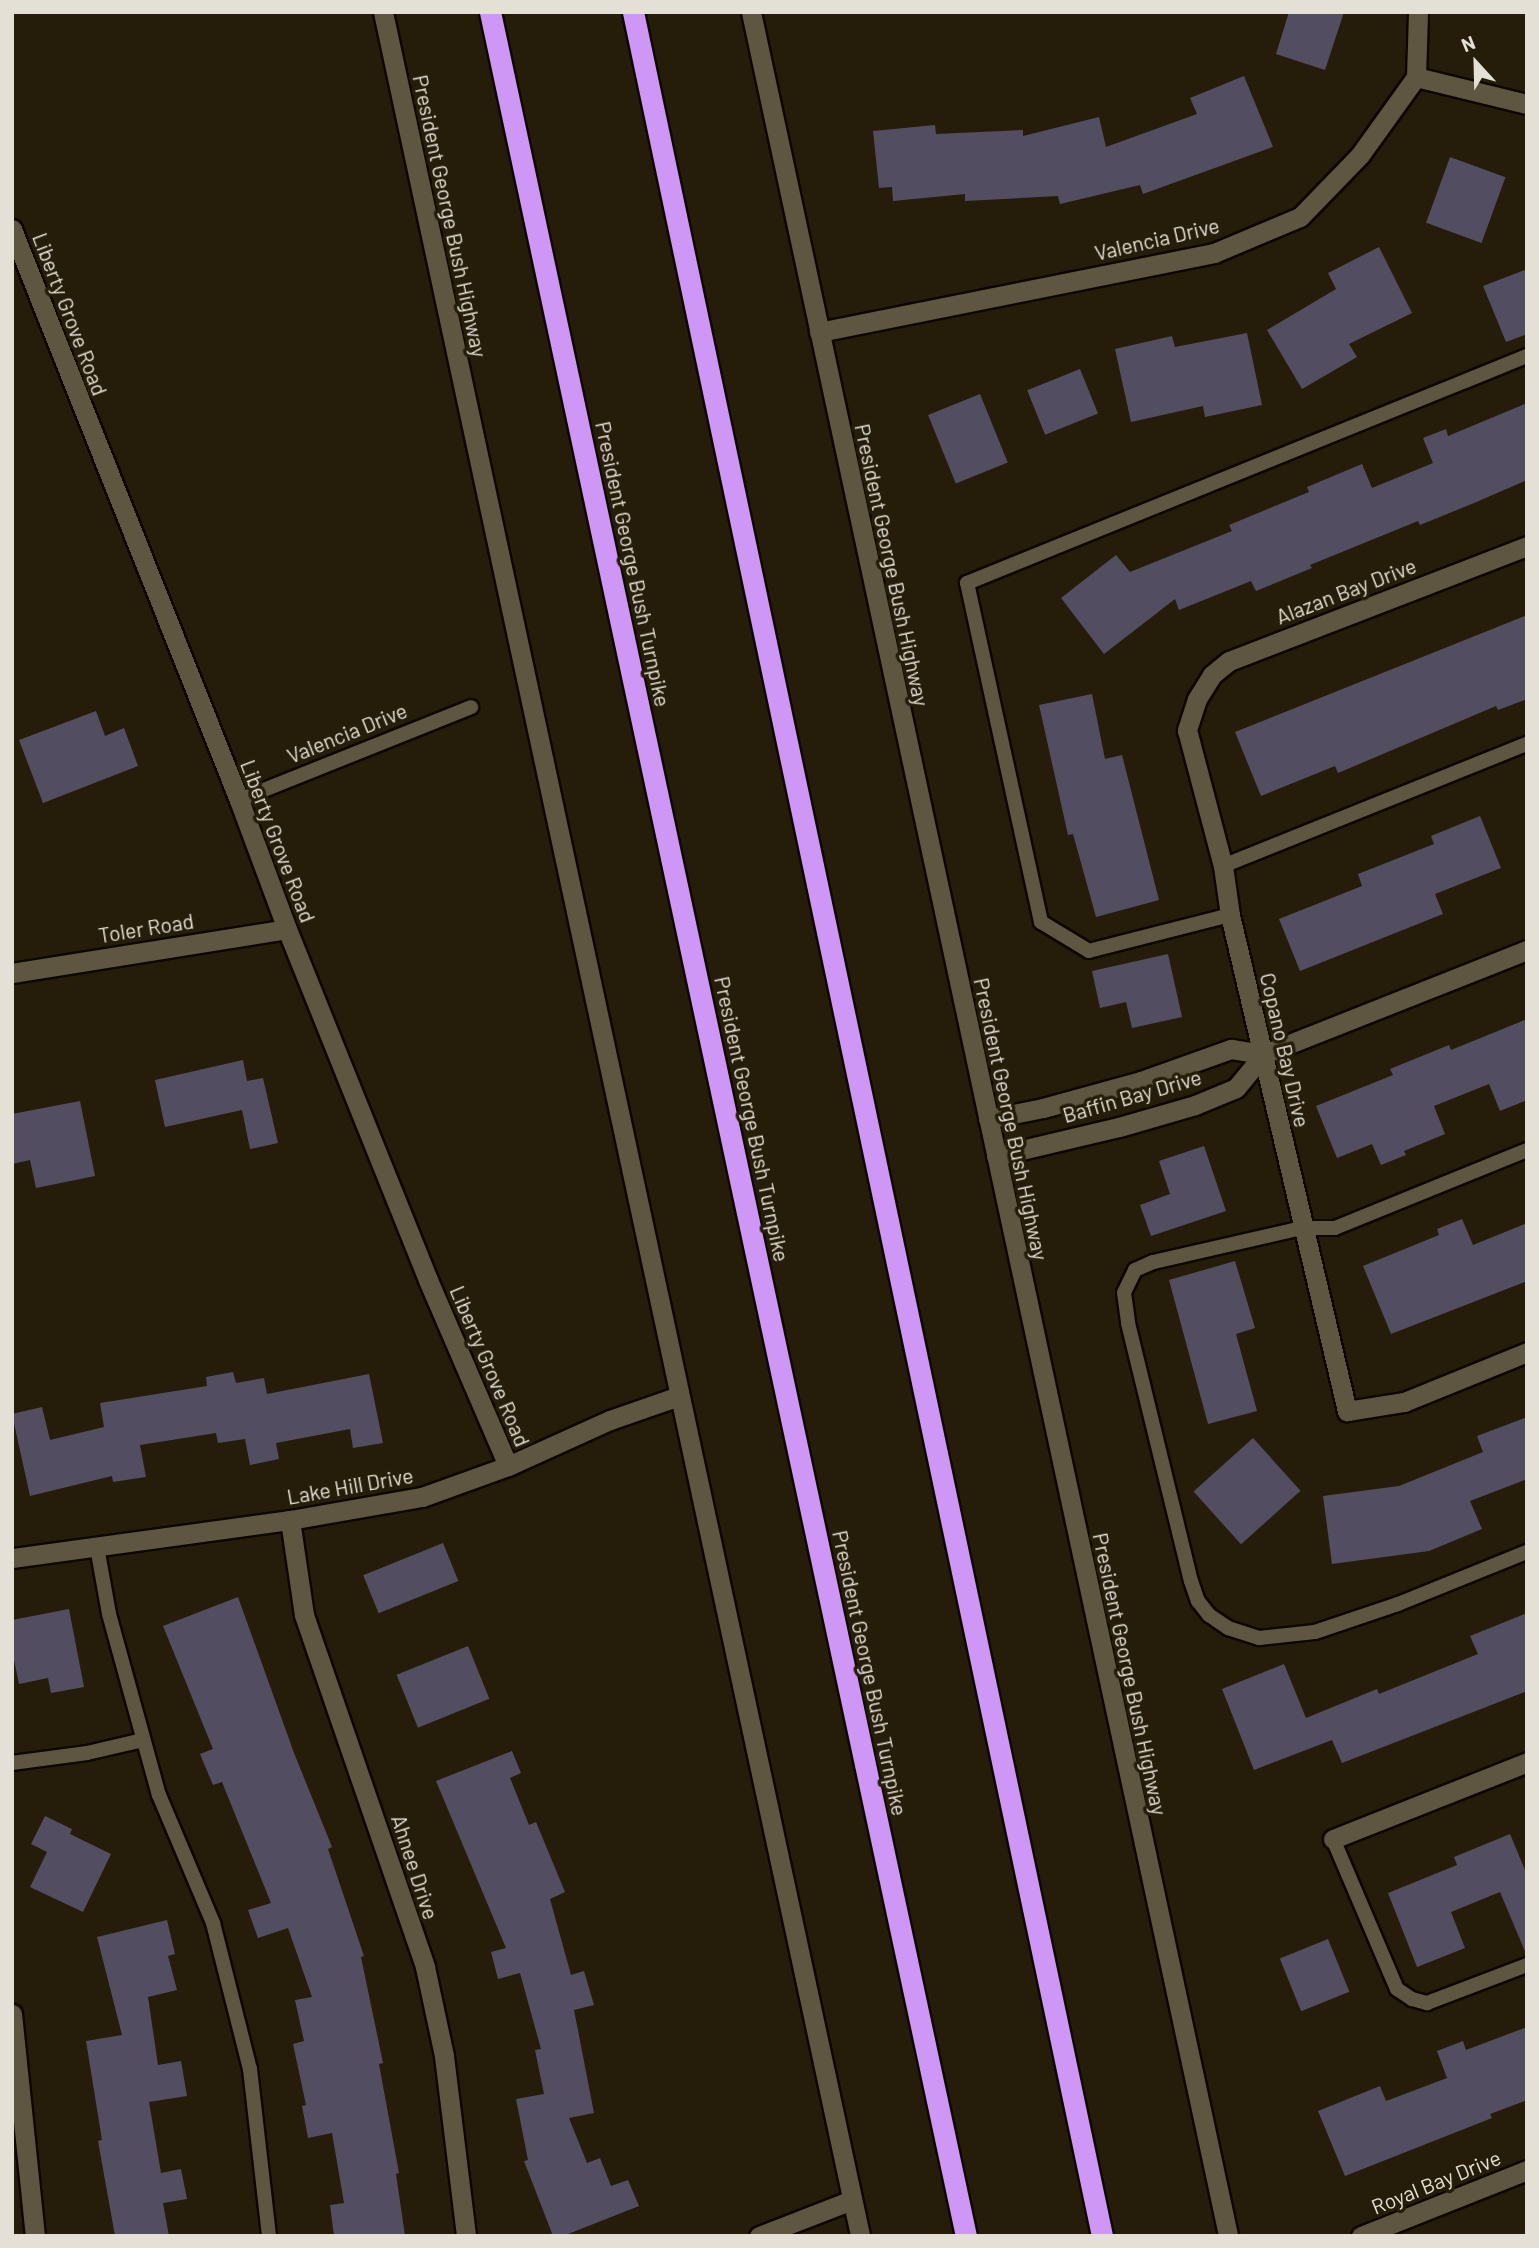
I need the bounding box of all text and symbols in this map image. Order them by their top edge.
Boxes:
north arrow [1441,28,1511,98]
text: N [1458,30,1478,56]
street label: President George Bush Highway [408,72,492,360]
street label: Valencia Drive [1092,212,1222,266]
street label: Liberty Grove Road [27,229,113,399]
street label: President George Bush Turnpike [590,419,676,709]
street label: President George Bush Highway [850,421,934,709]
street label: Alazan Bay Drive [1272,553,1420,629]
street label: Valencia Drive [283,697,411,769]
street label: Liberty Grove Road [235,756,321,926]
street label: Toler Road [97,908,195,948]
street label: Copano Bay Drive [1255,970,1315,1130]
street label: President George Bush Turnpike [709,974,795,1264]
street label: President George Bush Highway [969,975,1053,1263]
street label: Baffin Bay Drive [1060,1064,1204,1128]
street label: Liberty Grove Road [445,1282,535,1450]
street label: Lake Hill Drive [285,1462,415,1510]
street label: President George Bush Turnpike [827,1528,913,1818]
street label: President George Bush Highway [1088,1530,1172,1818]
street label: Ahnee Drive [386,1811,444,1923]
street label: Royal Bay Drive [1368,2145,1504,2219]

